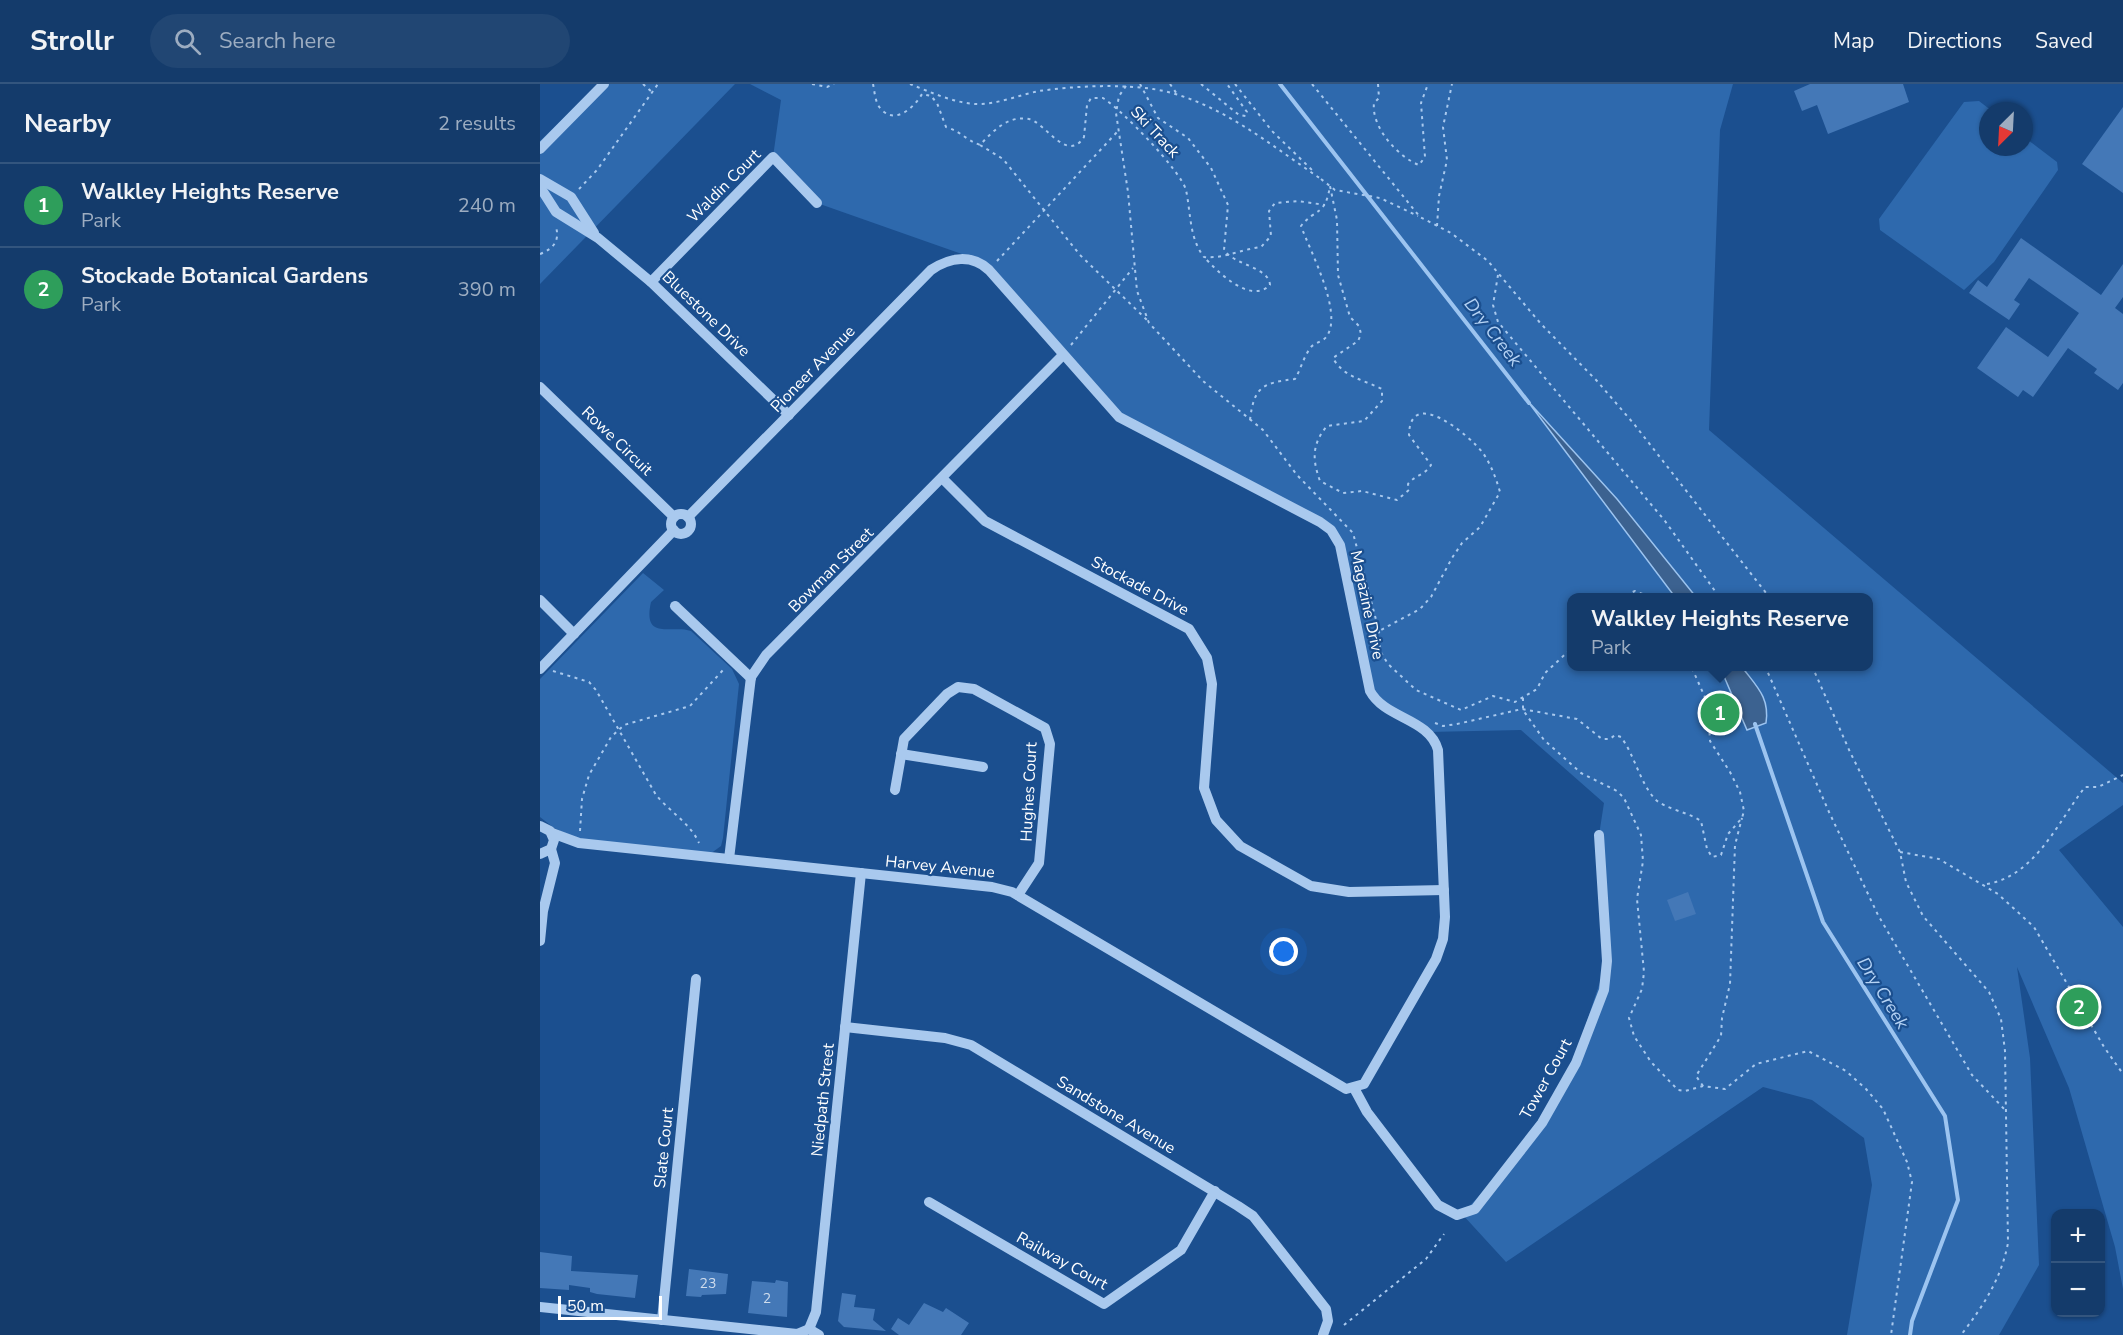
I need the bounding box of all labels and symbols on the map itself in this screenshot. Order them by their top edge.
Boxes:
street label: Ski Track [1125,101,1185,163]
north arrow [1979,102,2033,156]
street label: Waldin Court [682,144,766,228]
street label: Bluestone Drive [657,266,755,362]
water label: Dry Creek [1459,293,1528,372]
street label: Pioneer Avenue [766,321,860,417]
street label: Rowe Circuit [577,401,658,481]
street label: Bowman Street [784,522,879,617]
street label: Magazine Drive [1345,549,1389,661]
street label: Stockade Drive [1087,551,1193,621]
pin: 1 [1700,690,1740,736]
street label: Hughes Court [1015,741,1043,842]
street label: Harvey Avenue [884,850,996,884]
your location [1269,937,1298,966]
water label: Dry Creek [1851,952,1915,1034]
pin: 2 [2060,984,2098,1030]
street label: Tower Court [1515,1035,1577,1123]
street label: Niedpath Street [806,1042,840,1158]
street label: Sandstone Avenue [1053,1071,1179,1159]
street label: Slate Court [649,1106,679,1189]
street label: Railway Court [1012,1227,1112,1295]
house number: 23 [700,1274,716,1293]
house number: 2 [763,1289,771,1308]
scale bar [558,1293,662,1320]

